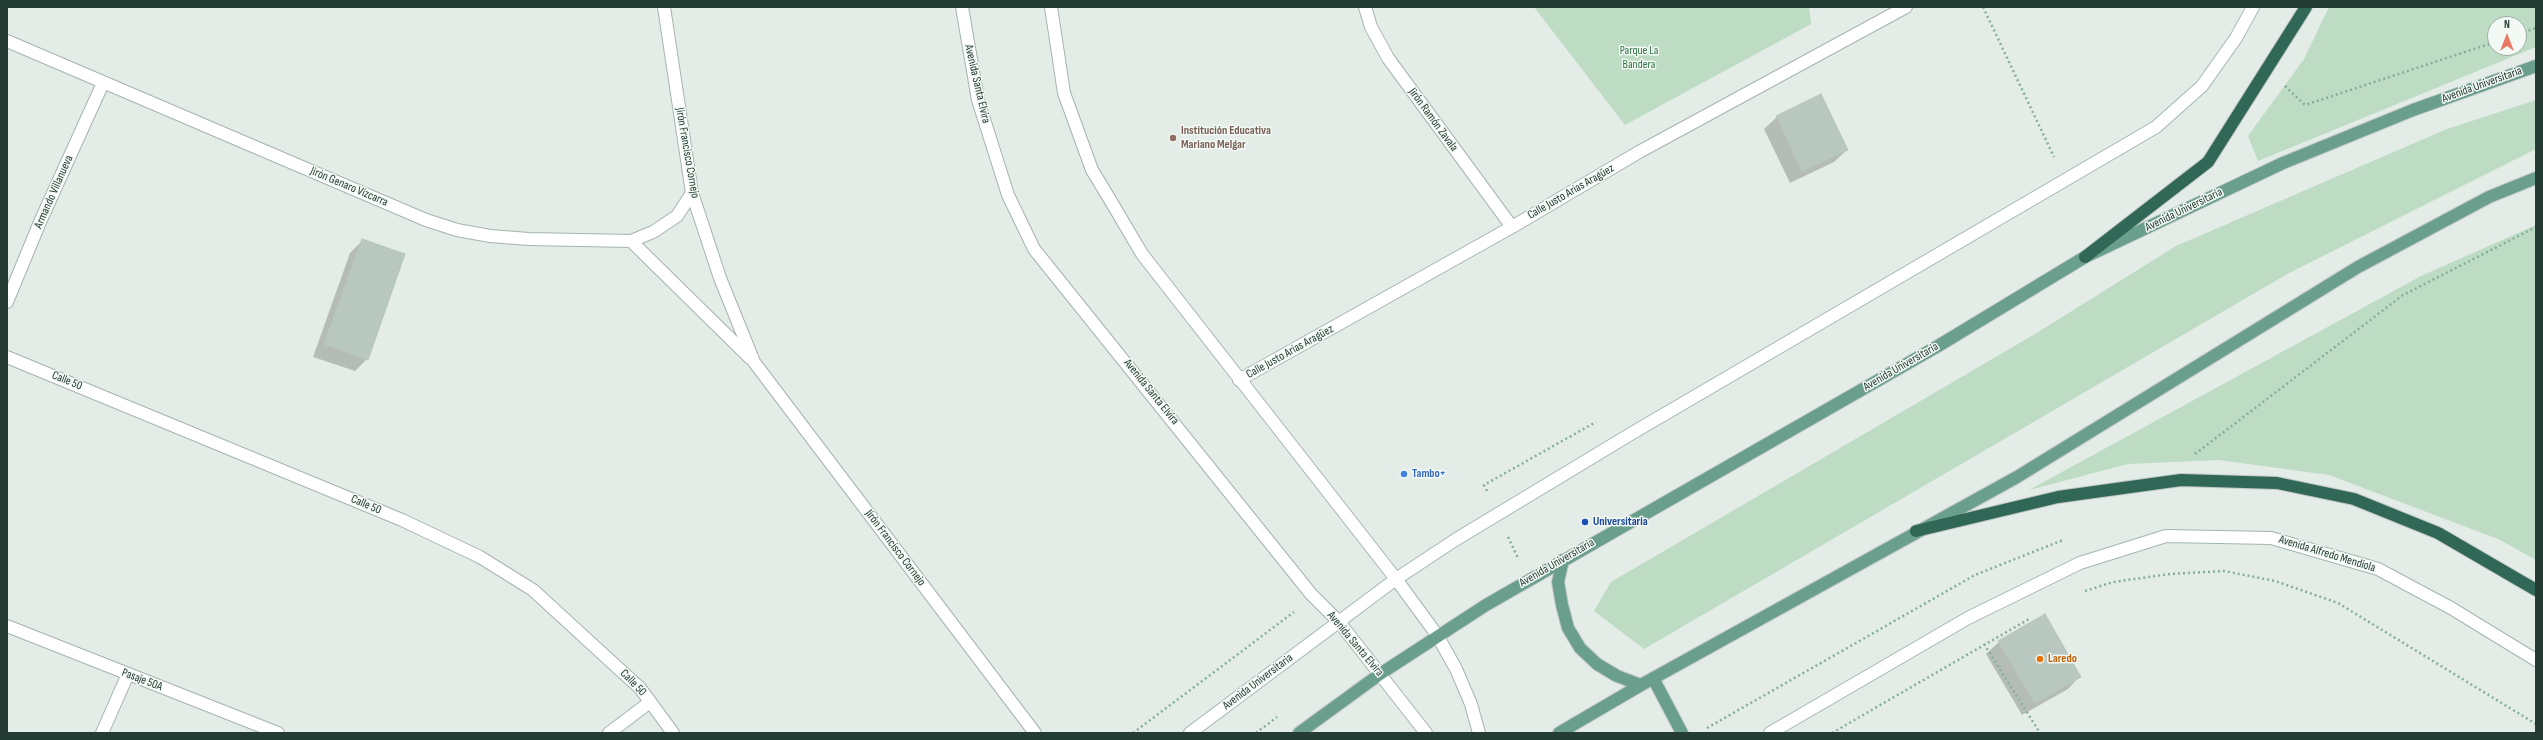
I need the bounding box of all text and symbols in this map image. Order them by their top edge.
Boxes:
north arrow [2487,16,2527,56]
text: N [2504,18,2510,31]
street label: Avenida Santa Elvira [961,43,993,125]
park label: Parque La Bandera [1620,44,1658,72]
street label: Avenida Universitaria [2440,64,2524,106]
street label: Jirón Ramón Zavala [1405,85,1461,155]
street label: Jirón Francisco Cornejo [672,107,702,199]
place label: Institución Educativa Mariano Melgar [1181,124,1271,152]
marker: Institución Educativa Mariano Melgar [1168,133,1178,143]
street label: Armando Villanueva [31,153,77,231]
street label: Calle Justo Arias Aragüez [1525,161,1617,223]
street label: Jirón Genaro Vizcarra [308,164,390,210]
street label: Avenida Universitaria [2143,185,2225,235]
street label: Calle Justo Arias Aragüez [1244,322,1336,382]
street label: Avenida Universitaria [1861,340,1941,394]
street label: Avenida Santa Elvira [1120,356,1182,428]
street label: Calle 50 [50,368,84,394]
place label: Tambo+ [1412,467,1446,481]
marker: Tambo+ [1399,469,1409,479]
street label: Calle 50 [349,492,383,518]
street label: Jirón Francisco Cornejo [862,507,928,589]
place label: Universitaria [1593,515,1648,529]
marker: Universitaria [1580,517,1590,527]
street label: Avenida Alfredo Mendiola [2277,532,2377,576]
street label: Avenida Universitaria [1517,536,1597,590]
street label: Avenida Santa Elvira [1324,609,1386,679]
street label: Avenida Universitaria [1220,651,1296,713]
place label: Laredo [2048,652,2077,666]
marker: Laredo [2035,654,2045,664]
street label: Pasaje 50A [120,666,164,694]
street label: Calle 50 [617,667,649,699]

